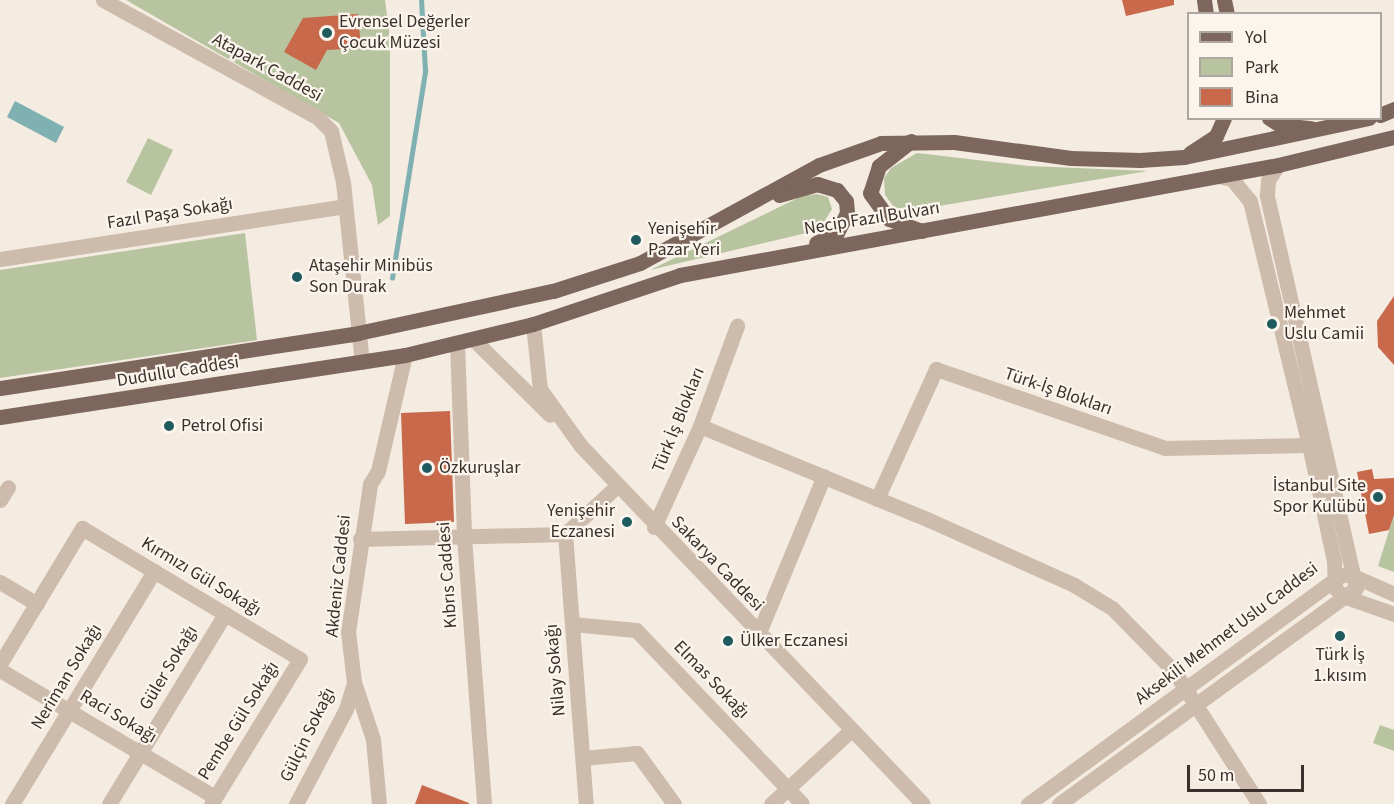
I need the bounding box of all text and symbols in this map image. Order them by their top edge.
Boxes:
place label: Evrensel Değerler Çocuk Müzesi [339,12,470,54]
legend [1187,12,1382,120]
text: Yol [1245,25,1267,50]
marker: Evrensel Değerler Çocuk Müzesi [320,26,334,40]
street label: Atapark Caddesi [208,29,326,107]
text: Park [1245,55,1279,80]
text: Bina [1245,85,1279,110]
street label: Fazıl Paşa Sokağı [106,193,234,235]
street label: Necip Fazıl Bulvarı [803,198,941,240]
place label: Yenişehir Pazar Yeri [648,219,720,262]
marker: Yenişehir Pazar Yeri [629,233,643,247]
place label: Ataşehir Minibüs Son Durak [309,256,433,298]
marker: Ataşehir Minibüs Son Durak [290,270,304,284]
place label: Mehmet Uslu Camii [1284,303,1364,346]
marker: Mehmet Uslu Camii [1265,317,1279,331]
street label: Dudullu Caddesi [115,352,241,392]
street label: Türk-İş Blokları [1001,363,1115,421]
street label: Türk İş Blokları [648,364,710,476]
place label: Petrol Ofisi [181,415,263,437]
marker: Petrol Ofisi [162,419,176,433]
place label: Özkuruşlar [439,457,520,479]
marker: Özkuruşlar [420,461,434,475]
place label: İstanbul Site Spor Kulübü [1273,476,1366,518]
marker: İstanbul Site Spor Kulübü [1371,490,1385,504]
place label: Yenişehir Eczanesi [547,501,615,544]
street label: Sakarya Caddesi [666,512,768,616]
street label: Akdeniz Caddesi [322,514,356,638]
marker: Yenişehir Eczanesi [620,515,634,529]
street label: Kıbrıs Caddesi [433,521,463,629]
street label: Kırmızı Gül Sokağı [137,533,265,621]
street label: Aksekili Mehmet Uslu Caddesi [1131,558,1323,710]
street label: Neriman Sokağı [27,620,107,734]
street label: Güler Sokağı [135,622,203,714]
street label: Nilay Sokağı [541,623,571,717]
marker: Türk İş 1.kısım [1333,629,1347,643]
place label: Ülker Eczanesi [740,630,848,652]
marker: Ülker Eczanesi [721,634,735,648]
street label: Elmas Sokağı [669,637,753,723]
place label: Türk İş 1.kısım [1313,645,1367,688]
street label: Pembe Gül Sokağı [194,658,284,784]
street label: Gülçin Sokağı [276,684,340,786]
street label: Raci Sokağı [76,686,160,748]
scale bar [1190,753,1307,791]
text: 50 m [1198,763,1234,788]

